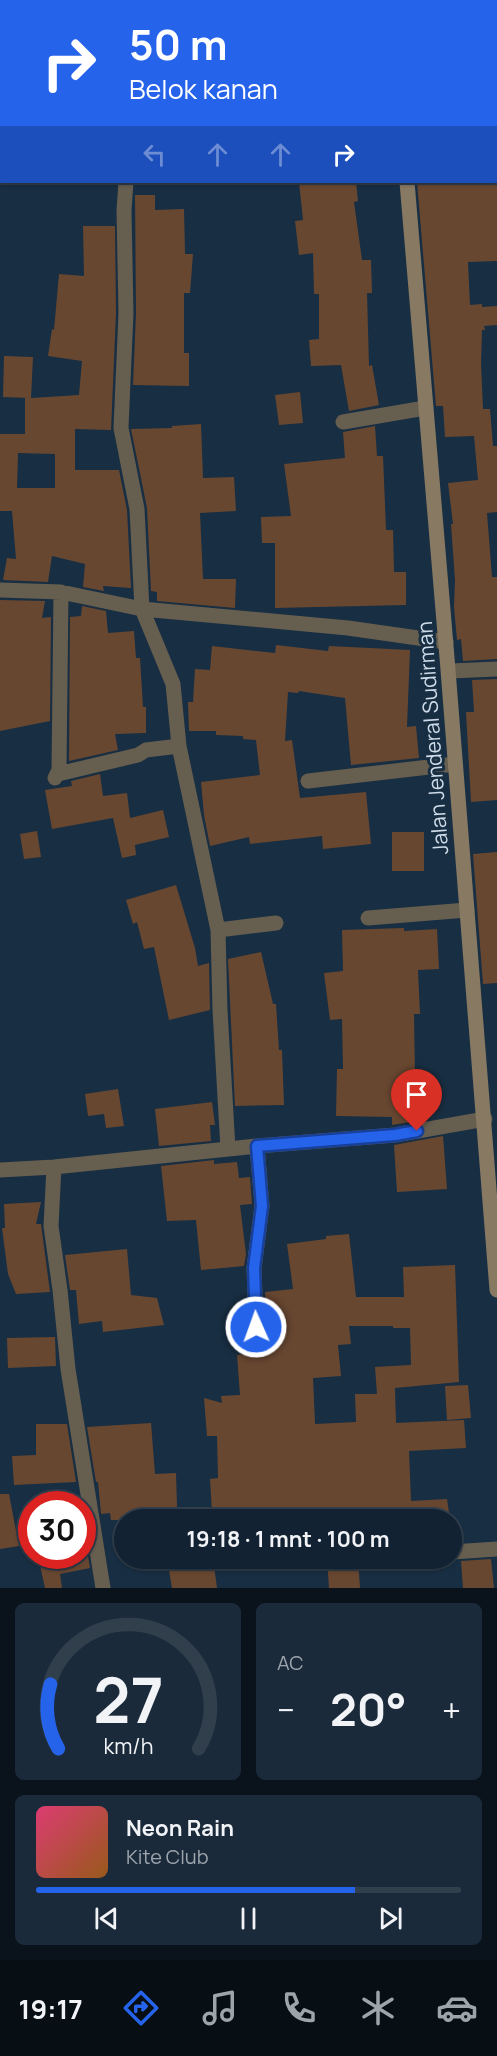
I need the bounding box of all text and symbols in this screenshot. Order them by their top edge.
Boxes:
text: 50 m [129,15,227,73]
icon: right [30,24,108,102]
text: Belok kanan [129,70,278,107]
icon: left [138,138,171,171]
icon: ahead [201,138,234,171]
icon: ahead [264,138,297,171]
icon: right [327,138,360,171]
street label: Jalan Jenderal Sudirman [410,620,454,856]
pin [391,1069,442,1131]
icon: arrive [400,1078,433,1111]
position arrow [224,1295,288,1359]
speed limit sign: 30 [18,1491,96,1569]
text: 19:18 · 1 mnt · 100 m [186,1524,390,1554]
text: AC [277,1649,304,1676]
text: 27 [93,1656,163,1742]
text: 20° [330,1678,407,1740]
text: − [277,1687,295,1732]
text: + [442,1687,461,1732]
text: km/h [103,1731,153,1760]
text: Neon Rain [126,1813,234,1843]
text: Kite Club [126,1843,209,1870]
icon: previous [90,1902,123,1935]
icon: pause [232,1902,265,1935]
icon: next [374,1902,407,1935]
icon: directions [120,1987,162,2029]
icon: music [199,1987,241,2029]
icon: phone [278,1987,320,2029]
icon: climate [357,1987,399,2029]
icon: car [436,1987,478,2029]
text: 19:17 [19,1990,83,2027]

